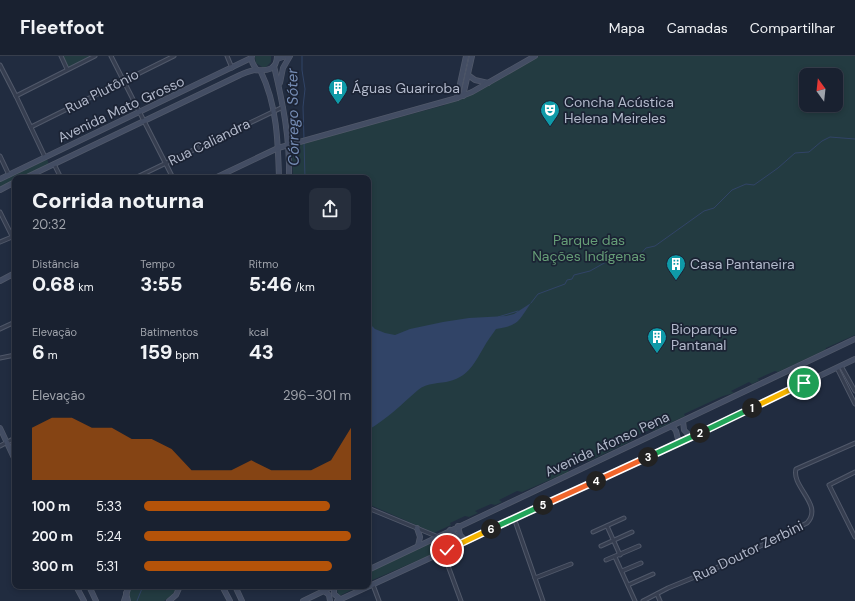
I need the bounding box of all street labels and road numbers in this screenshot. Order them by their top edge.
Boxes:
street label: Rua Plutônio [62,65,142,117]
street label: Avenida Mato Grosso [55,72,187,146]
street label: Rua Caliandra [165,114,253,170]
street label: Avenida Afonso Pena [542,407,672,481]
street label: Rua Doutor Zerbini [690,517,806,585]

